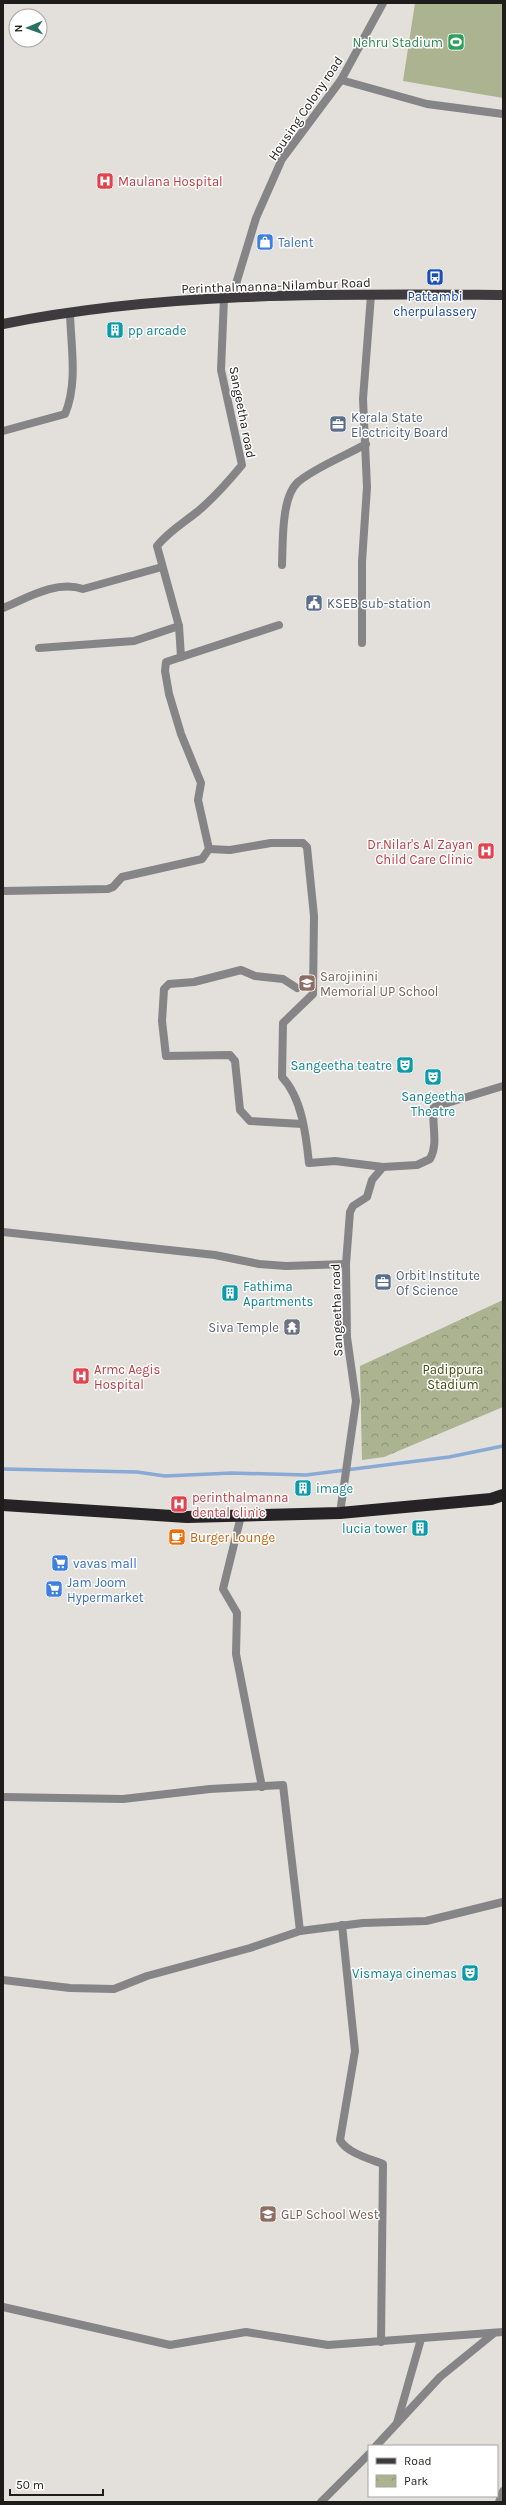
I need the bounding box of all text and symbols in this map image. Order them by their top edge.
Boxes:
north arrow [8,8,48,48]
text: N [12,24,25,33]
sports icon: Nehru Stadium [446,32,466,52]
place label: Nehru Stadium [352,35,443,50]
street label: Housing Colony road [265,53,346,163]
hospital icon: Maulana Hospital [95,171,115,191]
place label: Maulana Hospital [118,174,223,189]
shop icon: Talent [255,232,275,252]
place label: Talent [278,235,314,250]
bus stop icon: Pattambi cherpulassery [425,267,445,287]
street label: Perinthalmanna-Nilambur Road [181,275,371,296]
place label: Pattambi cherpulassery [393,289,477,319]
building icon: pp arcade [105,320,125,340]
place label: pp arcade [128,323,187,338]
street label: Sangeetha road [226,365,259,459]
place label: Kerala State Electricity Board [351,410,448,440]
office icon: Kerala State Electricity Board [328,414,348,434]
public building icon: KSEB sub-station [304,593,324,613]
place label: KSEB sub-station [327,596,431,611]
place label: Dr.Nilar's Al Zayan Child Care Clinic [367,837,473,867]
hospital icon: Dr.Nilar's Al Zayan Child Care Clinic [476,841,496,861]
place label: Sarojinini Memorial UP School [320,969,438,999]
school or university icon: Sarojinini Memorial UP School [297,973,317,993]
theatre icon: Sangeetha teatre [395,1055,415,1075]
place label: Sangeetha teatre [290,1058,392,1073]
theatre icon: Sangeetha Theatre [423,1067,443,1087]
place label: Sangeetha Theatre [401,1089,465,1119]
street label: Sangeetha road [327,1263,346,1357]
place label: Orbit Institute Of Science [396,1268,480,1298]
office icon: Orbit Institute Of Science [373,1272,393,1292]
place label: Fathima Apartments [243,1279,313,1309]
building icon: Fathima Apartments [220,1283,240,1303]
temple icon: Siva Temple [282,1317,302,1337]
place label: Siva Temple [208,1320,279,1335]
place label: Armc Aegis Hospital [94,1362,160,1392]
park label: Padippura Stadium [423,1362,483,1392]
hospital icon: Armc Aegis Hospital [71,1366,91,1386]
building icon: image [293,1478,313,1498]
place label: image [316,1481,354,1496]
place label: perinthalmanna dental clinic [192,1490,288,1520]
hospital icon: perinthalmanna dental clinic [169,1494,189,1514]
building icon: lucia tower [410,1518,430,1538]
place label: lucia tower [342,1521,407,1536]
cafe icon: Burger Lounge [167,1527,187,1547]
place label: Burger Lounge [190,1530,275,1545]
supermarket icon: vavas mall [50,1553,70,1573]
place label: vavas mall [73,1556,137,1571]
place label: Jam Joom Hypermarket [67,1575,144,1605]
supermarket icon: Jam Joom Hypermarket [44,1579,64,1599]
theatre icon: Vismaya cinemas [460,1963,480,1983]
place label: Vismaya cinemas [352,1966,457,1981]
school or university icon: GLP School West [258,2204,278,2224]
place label: GLP School West [281,2207,379,2222]
legend [368,2445,498,2497]
text: Road [404,2454,432,2468]
scale bar [10,2471,103,2497]
text: Park [404,2474,429,2488]
text: 50 m [16,2478,44,2492]

